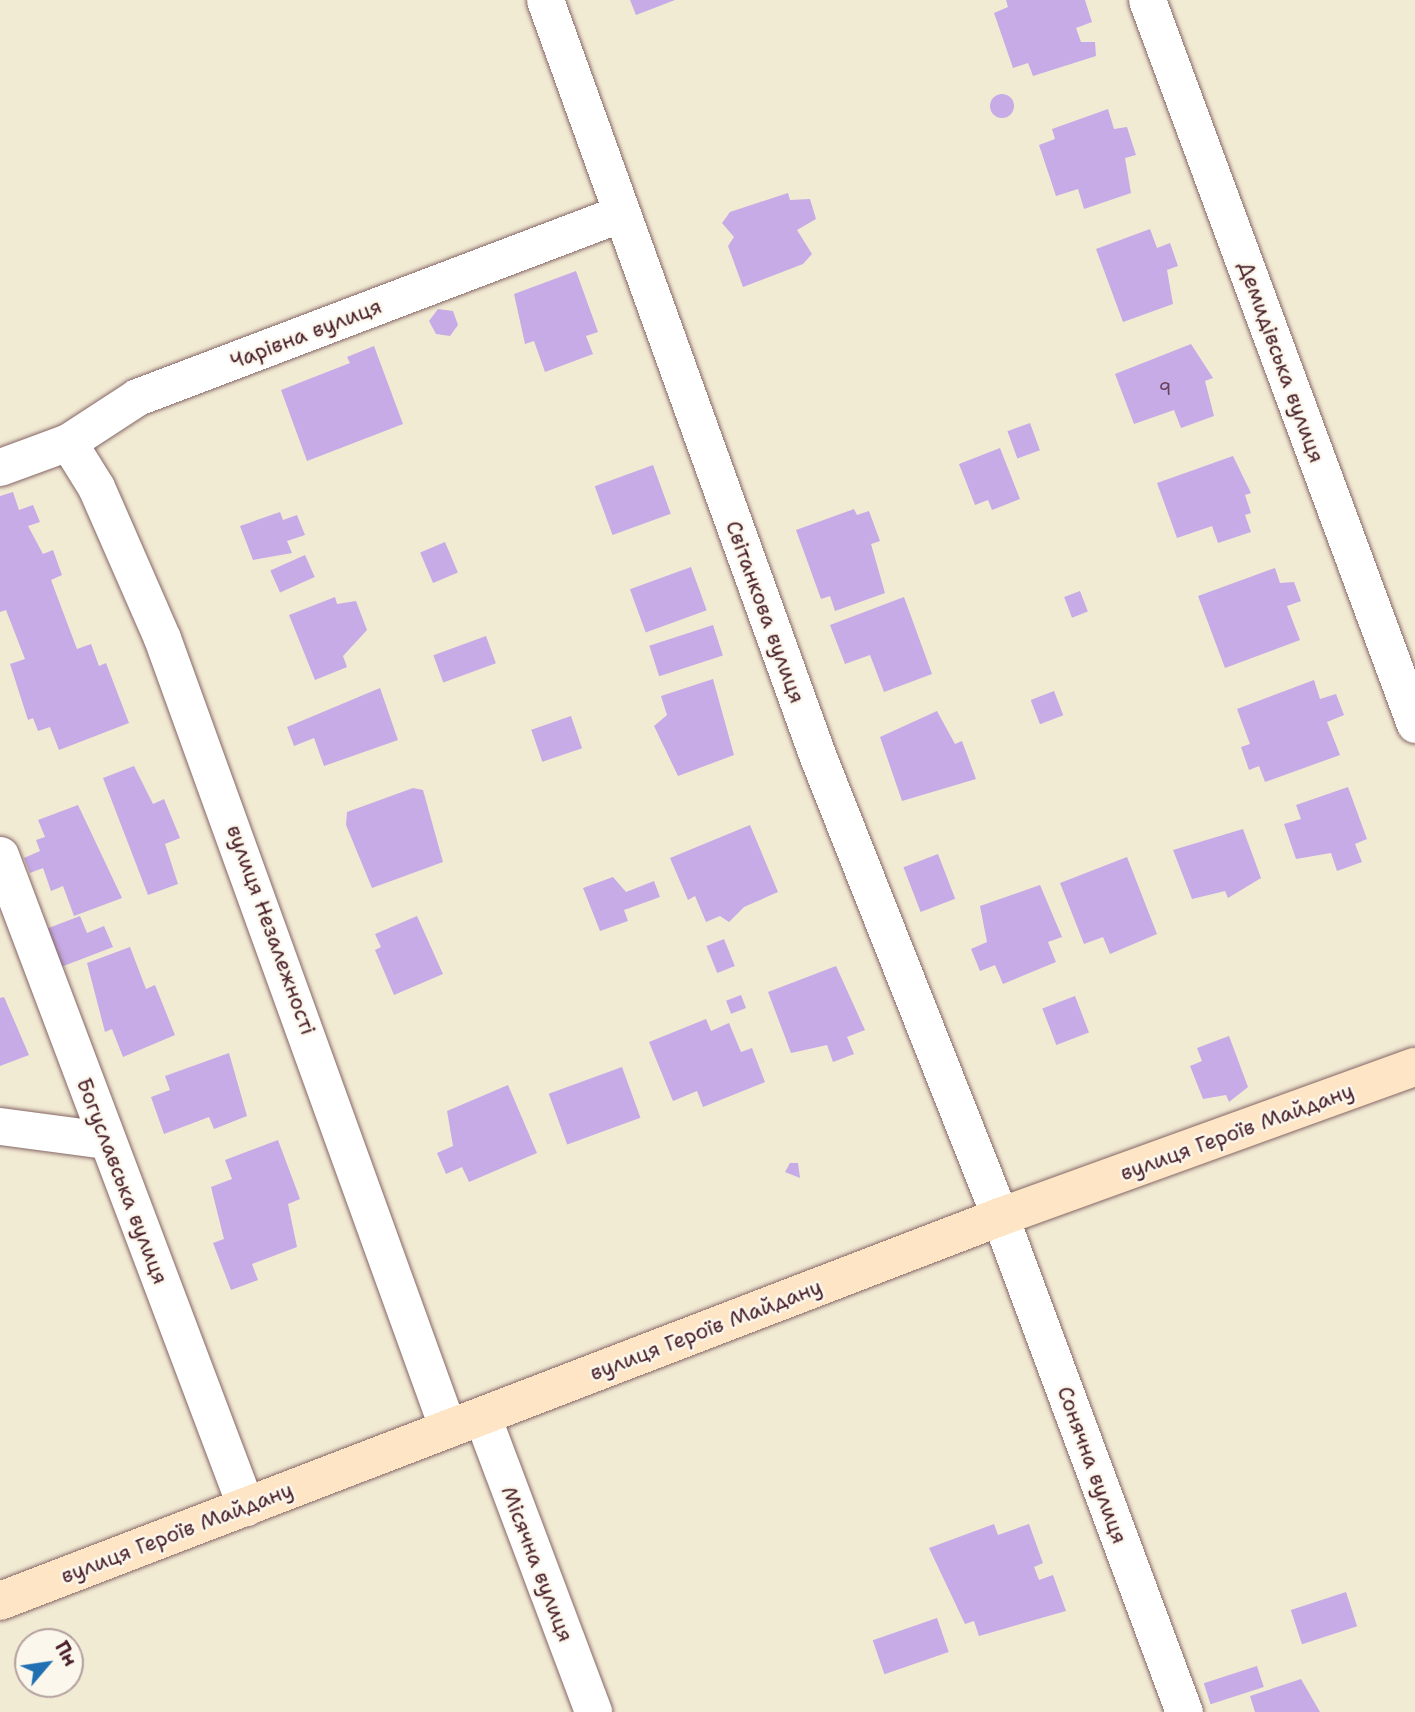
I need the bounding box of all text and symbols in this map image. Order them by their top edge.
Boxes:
street label: Демидівська вулиця [1233,258,1329,466]
street label: Чарівна вулиця [227,294,385,374]
house number: 9 [1159,378,1171,400]
street label: Світанкова вулиця [720,517,810,707]
street label: вулиця Незалежності [221,822,321,1038]
street label: Богуславська вулиця [71,1074,173,1288]
street label: вулиця Героїв Майдану [1117,1078,1357,1186]
street label: вулиця Героїв Майдану [586,1274,826,1386]
street label: Сонячна вулиця [1052,1383,1132,1547]
street label: вулиця Героїв Майдану [57,1477,297,1589]
street label: Місячна вулиця [496,1483,578,1645]
north arrow [14,1628,84,1698]
text: Пн [49,1636,83,1671]

